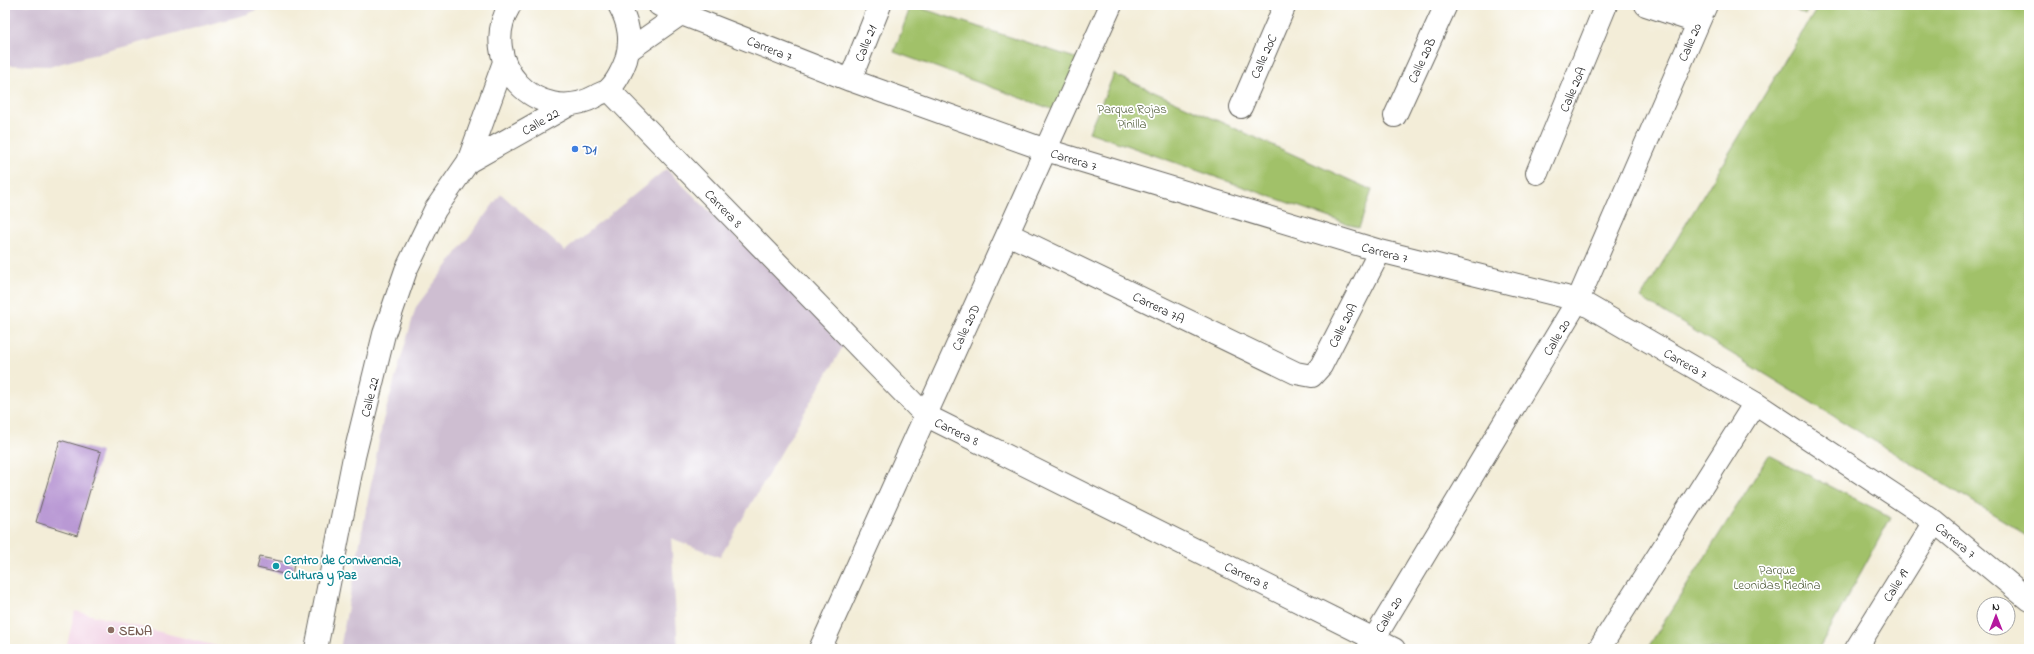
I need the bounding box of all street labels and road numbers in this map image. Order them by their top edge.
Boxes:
street label: Calle 20 [1674,20,1707,65]
street label: Calle 21 [850,22,882,65]
street label: Calle 20C [1246,31,1283,82]
street label: Carrera 7 [744,32,796,67]
street label: Calle 20B [1404,34,1441,87]
street label: Calle 20A [1555,64,1591,115]
street label: Calle 22 [518,104,564,141]
street label: Carrera 7 [1048,144,1100,177]
street label: Carrera 8 [700,185,746,233]
street label: Carrera 7 [1359,238,1411,269]
street label: Carrera 7A [1129,288,1188,329]
street label: Calle 20A [1324,300,1363,351]
street label: Calle 20D [947,301,985,354]
street label: Calle 20 [1539,316,1576,360]
street label: Carrera 7 [1660,344,1711,385]
street label: Calle 22 [356,375,385,419]
street label: Carrera 8 [931,413,982,451]
street label: Carrera 7 [1931,519,1980,564]
street label: Carrera 8 [1221,557,1272,595]
street label: Calle 19 [1879,566,1914,606]
street label: Calle 20 [1371,593,1408,637]

